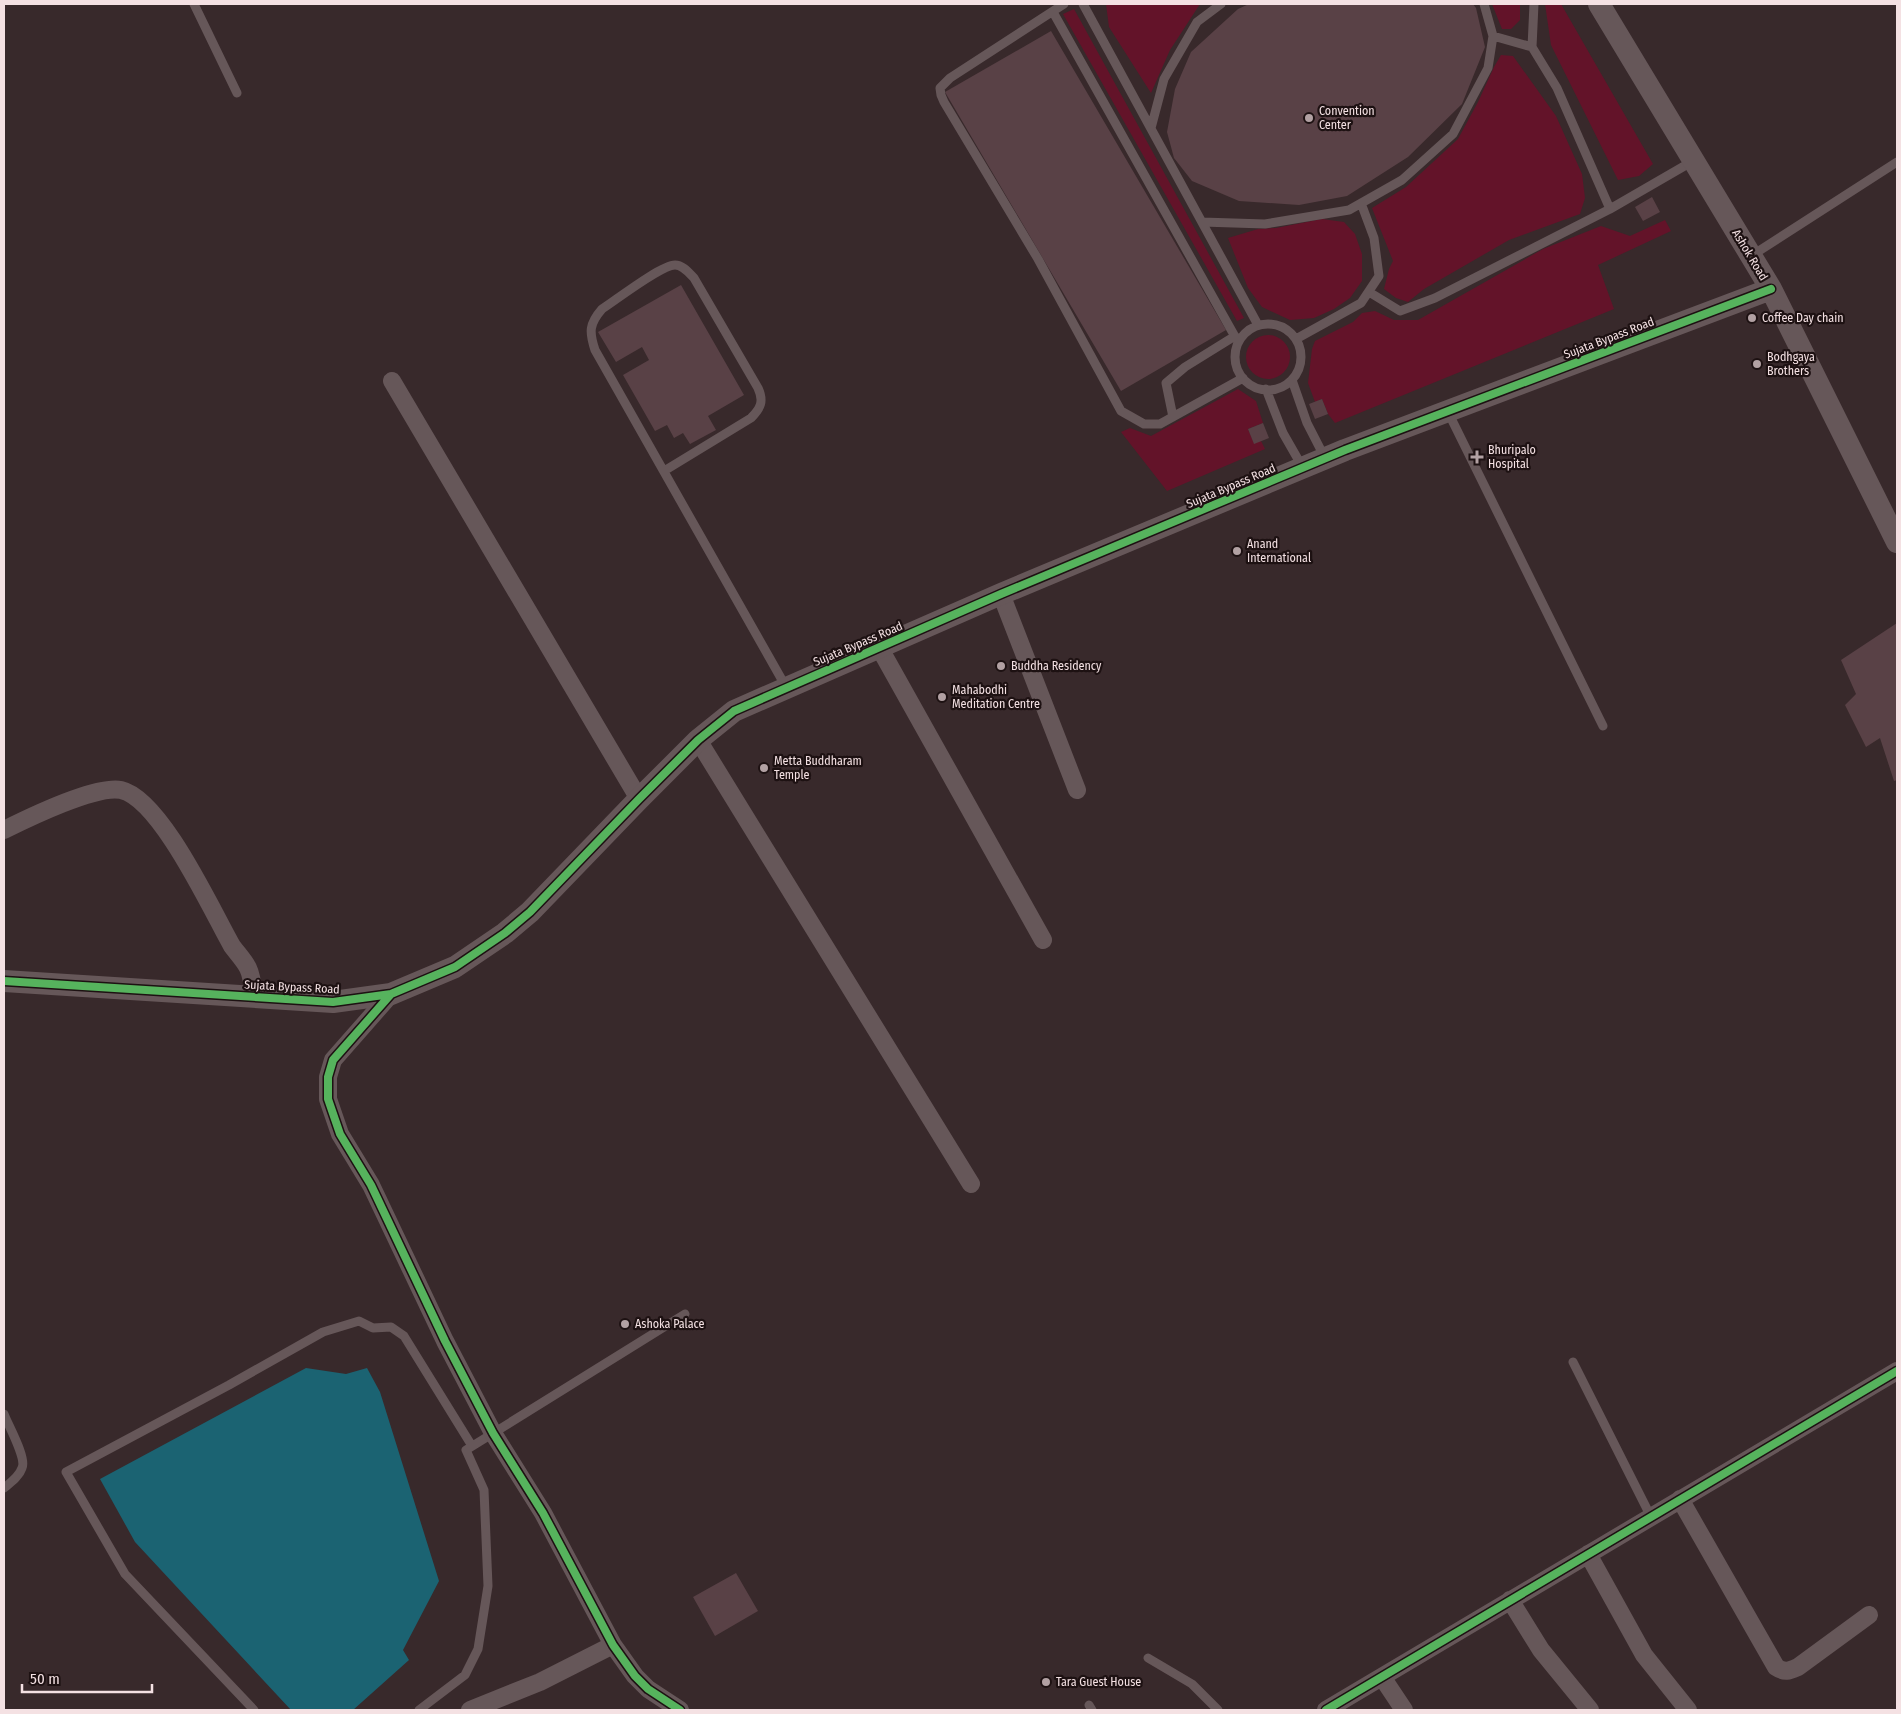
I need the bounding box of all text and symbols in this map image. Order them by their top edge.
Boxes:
place label: Convention Center [1319,104,1375,132]
marker: Convention Center [1303,112,1315,124]
street label: Ashok Road [1729,227,1771,283]
place label: Coffee Day chain [1762,311,1843,325]
marker: Coffee Day chain [1746,312,1758,324]
street label: Sujata Bypass Road [1562,314,1656,362]
place label: Bodhgaya Brothers [1767,350,1815,378]
marker: Bodhgaya Brothers [1751,358,1763,370]
place label: Bhuripalo Hospital [1488,443,1536,471]
marker: Bhuripalo Hospital [1470,450,1484,464]
street label: Sujata Bypass Road [1184,461,1278,511]
place label: Anand International [1247,537,1311,565]
marker: Anand International [1231,545,1243,557]
street label: Sujata Bypass Road [811,619,905,669]
place label: Buddha Residency [1011,659,1102,673]
marker: Buddha Residency [995,660,1007,672]
place label: Mahabodhi Meditation Centre [952,683,1040,711]
marker: Mahabodhi Meditation Centre [936,691,948,703]
place label: Metta Buddharam Temple [774,754,862,782]
marker: Metta Buddharam Temple [758,762,770,774]
street label: Sujata Bypass Road [244,978,340,996]
place label: Ashoka Palace [635,1317,704,1331]
marker: Ashoka Palace [619,1318,631,1330]
scale bar [22,1662,152,1694]
text: 50 m [30,1670,60,1688]
place label: Tara Guest House [1056,1675,1141,1689]
marker: Tara Guest House [1040,1676,1052,1688]

